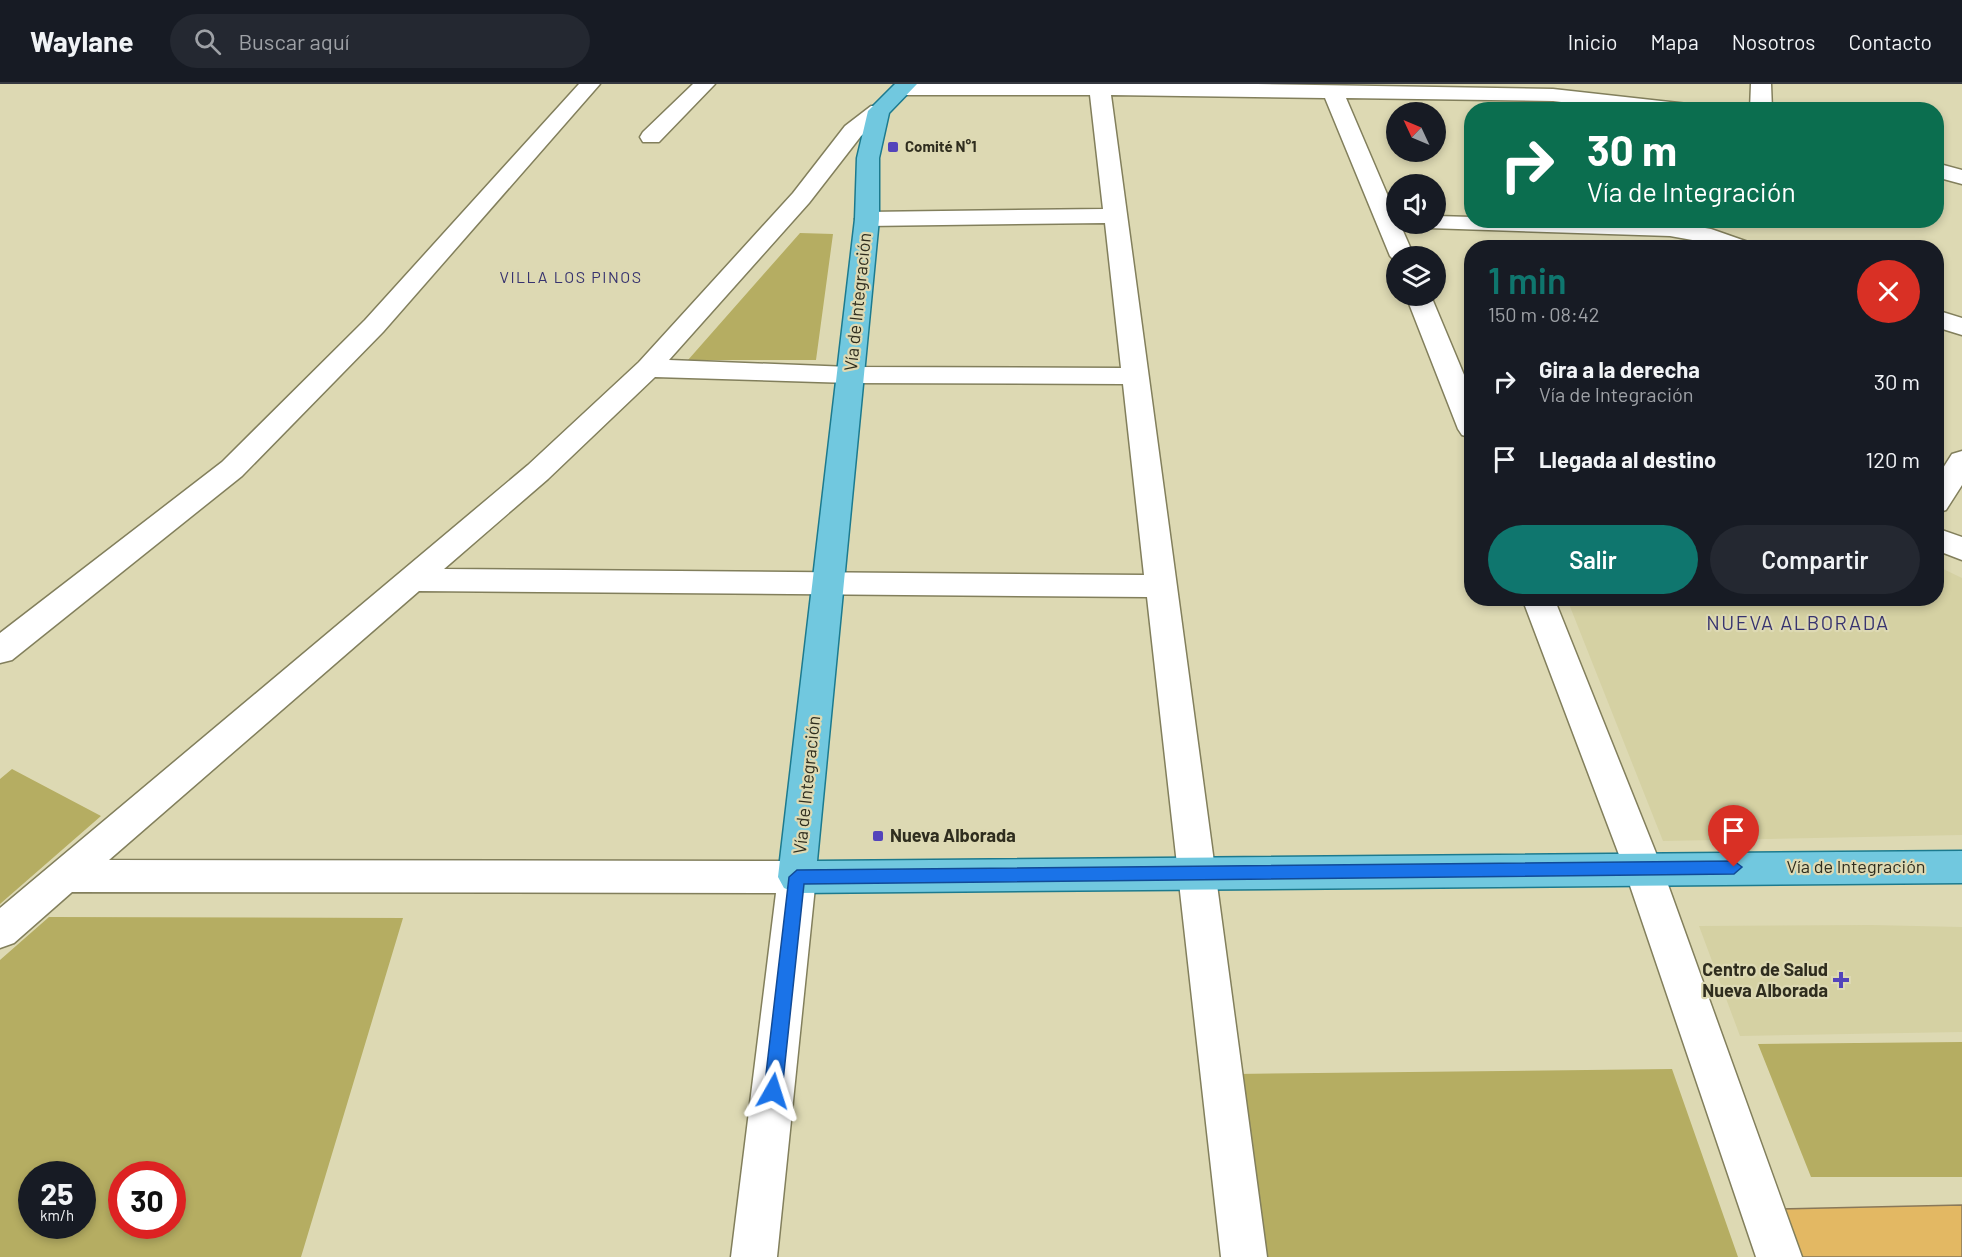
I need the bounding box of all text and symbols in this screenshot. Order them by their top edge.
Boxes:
search box [170,14,590,68]
text: Waylane [30,24,134,58]
icon: search [191,25,224,58]
text: Buscar aquí [239,28,349,54]
text: Inicio [1568,29,1618,54]
text: Mapa [1651,29,1699,54]
text: Nosotros [1732,29,1815,54]
text: Contacto [1848,29,1932,54]
north arrow [1386,102,1446,162]
map controls [1386,102,1446,306]
text: 30 m [1587,124,1677,174]
icon: right [1488,126,1566,204]
place label: Comité N°1 [905,137,977,155]
marker: Comité N°1 [886,140,900,154]
button: sound [1386,174,1446,234]
text: Vía de Integración [1587,175,1796,207]
street label: Vía de Integración [839,232,875,372]
button: layers [1386,246,1446,306]
text: 1 min [1488,258,1567,301]
button: close [1857,260,1920,323]
district label: VILLA LOS PINOS [499,267,643,286]
text: 150 m · 08:42 [1488,302,1600,326]
text: Gira a la derecha [1539,356,1700,382]
icon: right [1488,365,1521,398]
text: 30 m [1874,368,1920,394]
text: Vía de Integración [1539,382,1694,406]
icon: arrive [1488,443,1521,476]
text: Llegada al destino [1539,446,1716,472]
text: 120 m [1865,446,1920,472]
button: Salir [1488,525,1698,594]
button: Compartir [1710,525,1920,594]
district label: NUEVA ALBORADA [1706,610,1890,634]
street label: Vía de Integración [788,715,824,855]
pin [1708,805,1759,867]
icon: arrive [1717,814,1750,847]
place label: Nueva Alborada [890,824,1016,846]
marker: Nueva Alborada [871,829,885,843]
street label: Vía de Integración [1786,855,1926,877]
place label: Centro de Salud Nueva Alborada [1702,958,1828,1001]
marker: Centro de Salud Nueva Alborada [1832,971,1850,989]
position arrow [741,1059,805,1123]
speed limit sign: 30 [108,1161,186,1239]
text: 25 [41,1175,73,1211]
text: km/h [40,1206,74,1224]

